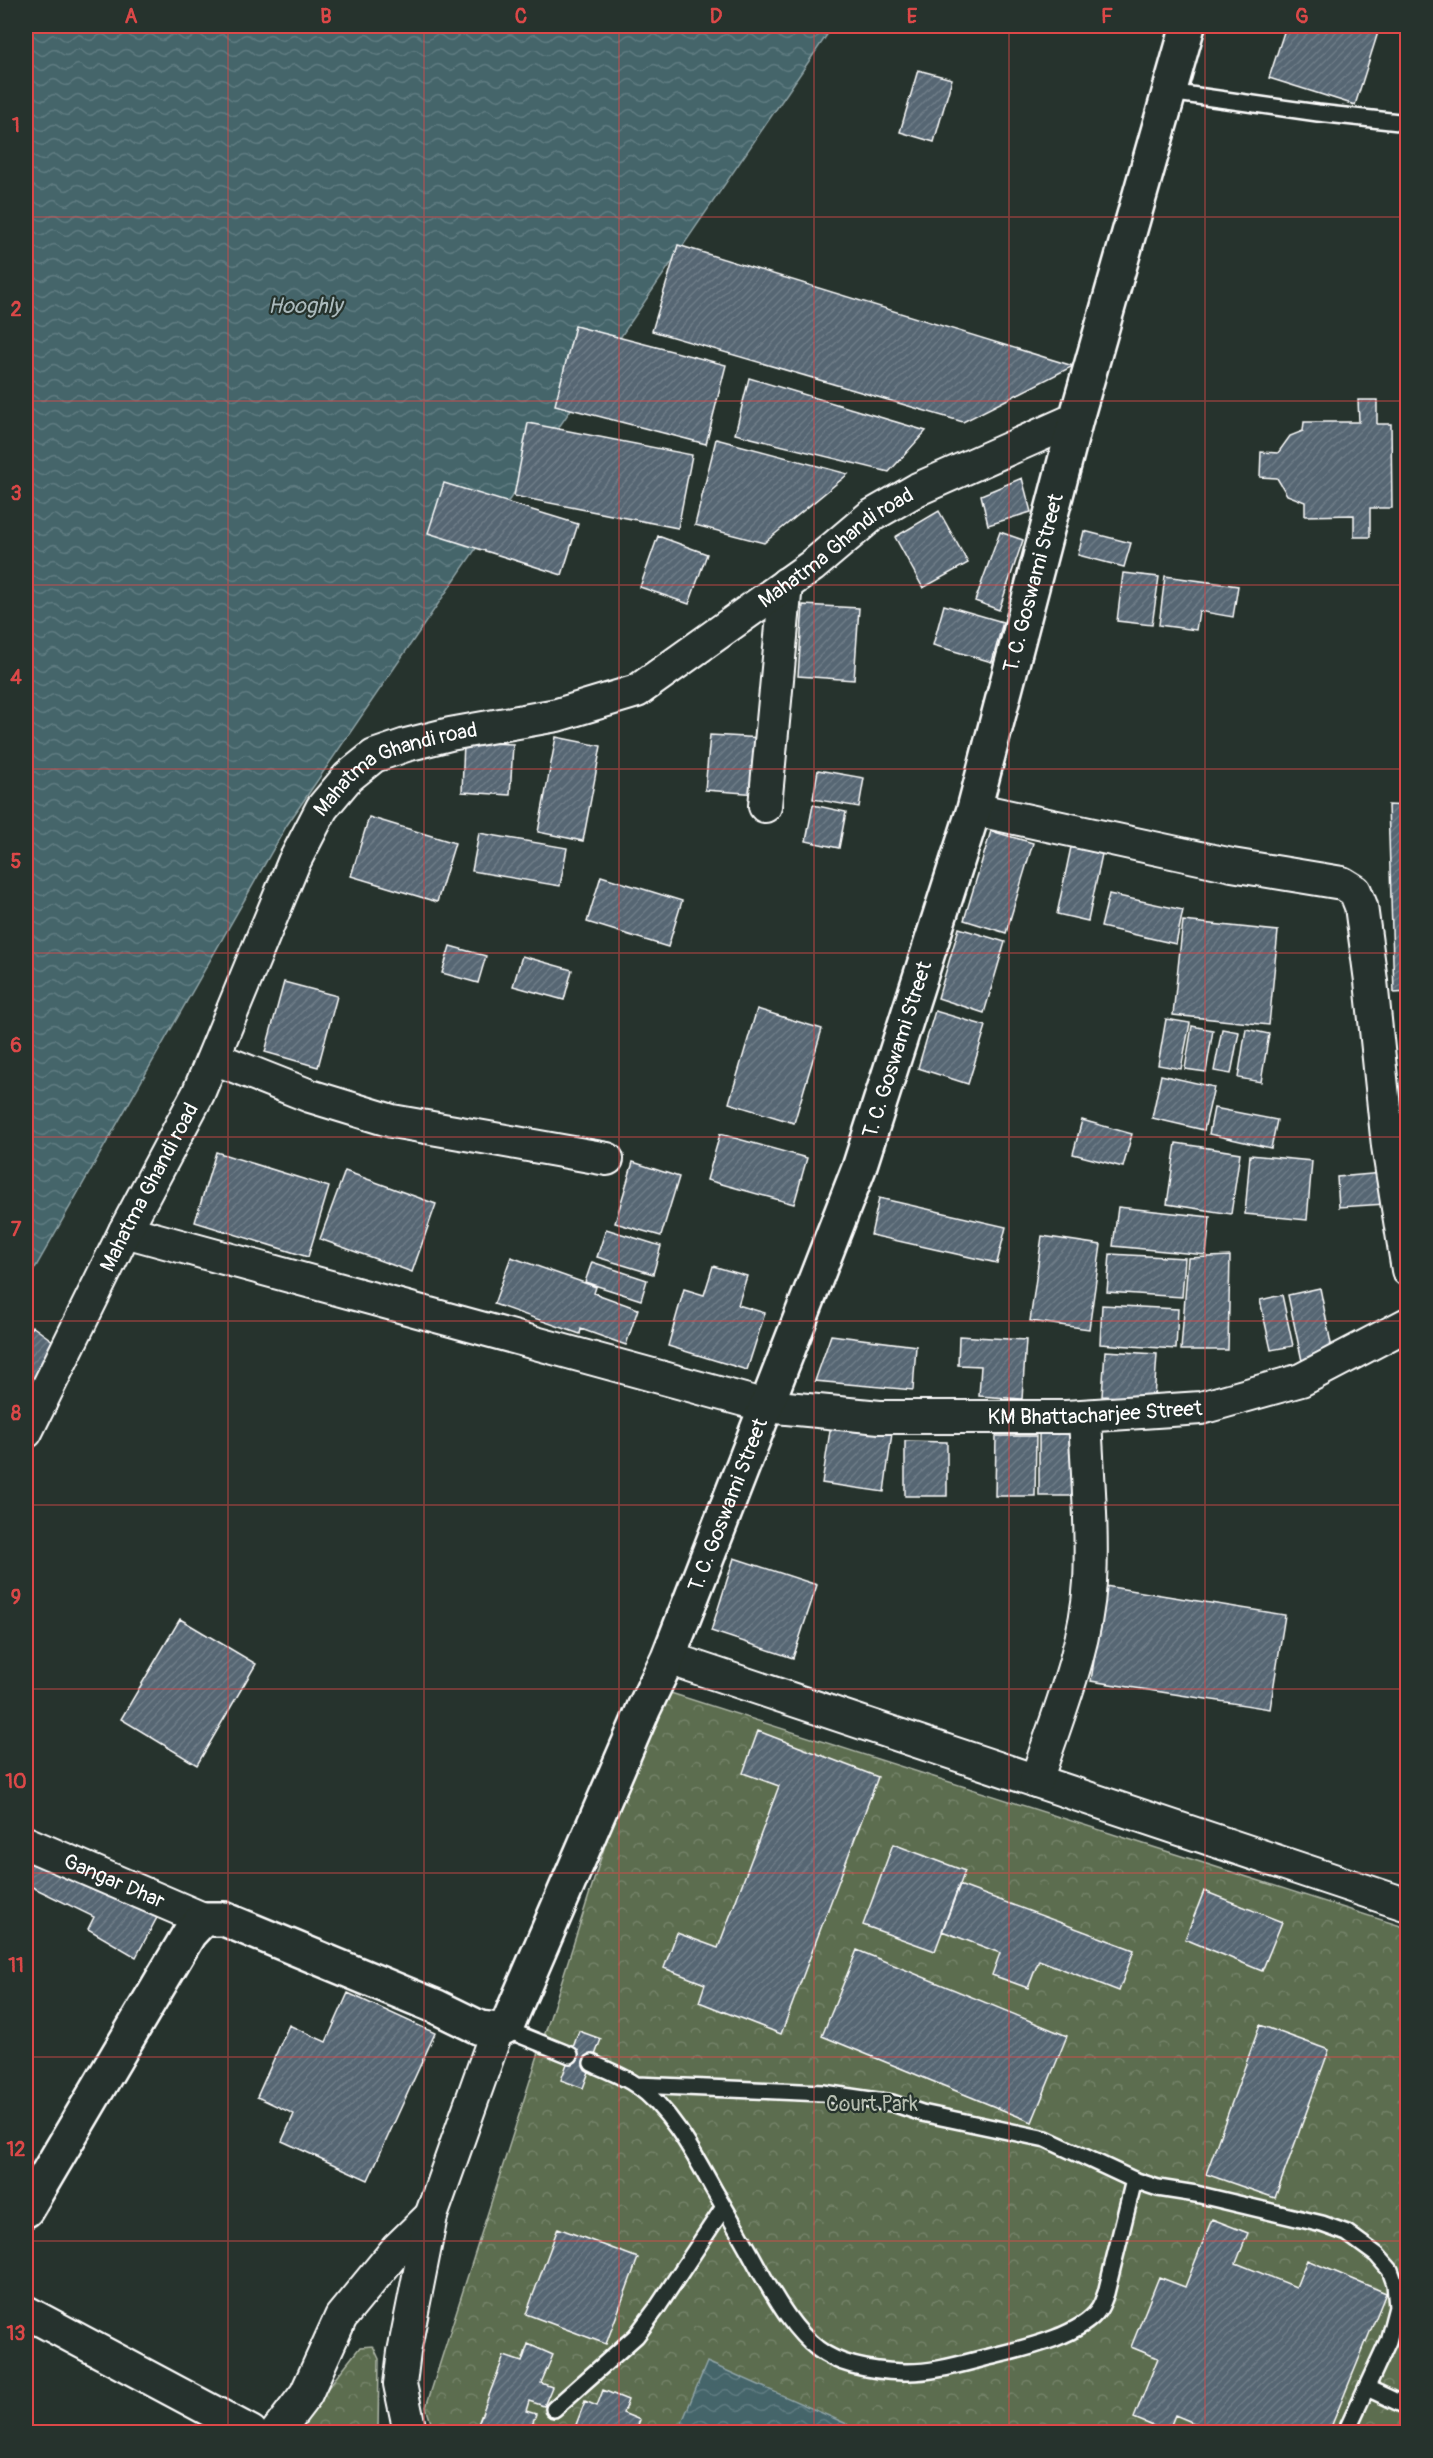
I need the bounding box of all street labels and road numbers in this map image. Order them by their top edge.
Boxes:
street label: Mahatma Ghandi road [753,481,919,614]
street label: T. C. Goswami Street [997,490,1070,676]
street label: Mahatma Ghandi road [308,716,479,822]
street label: T. C. Goswami Street [857,957,939,1141]
street label: Mahatma Ghandi road [94,1098,205,1276]
street label: KM Bhattacharjee Street [988,1395,1204,1431]
street label: T. C. Goswami Street [682,1414,774,1596]
street label: Gangar Dhar [59,1848,169,1915]

